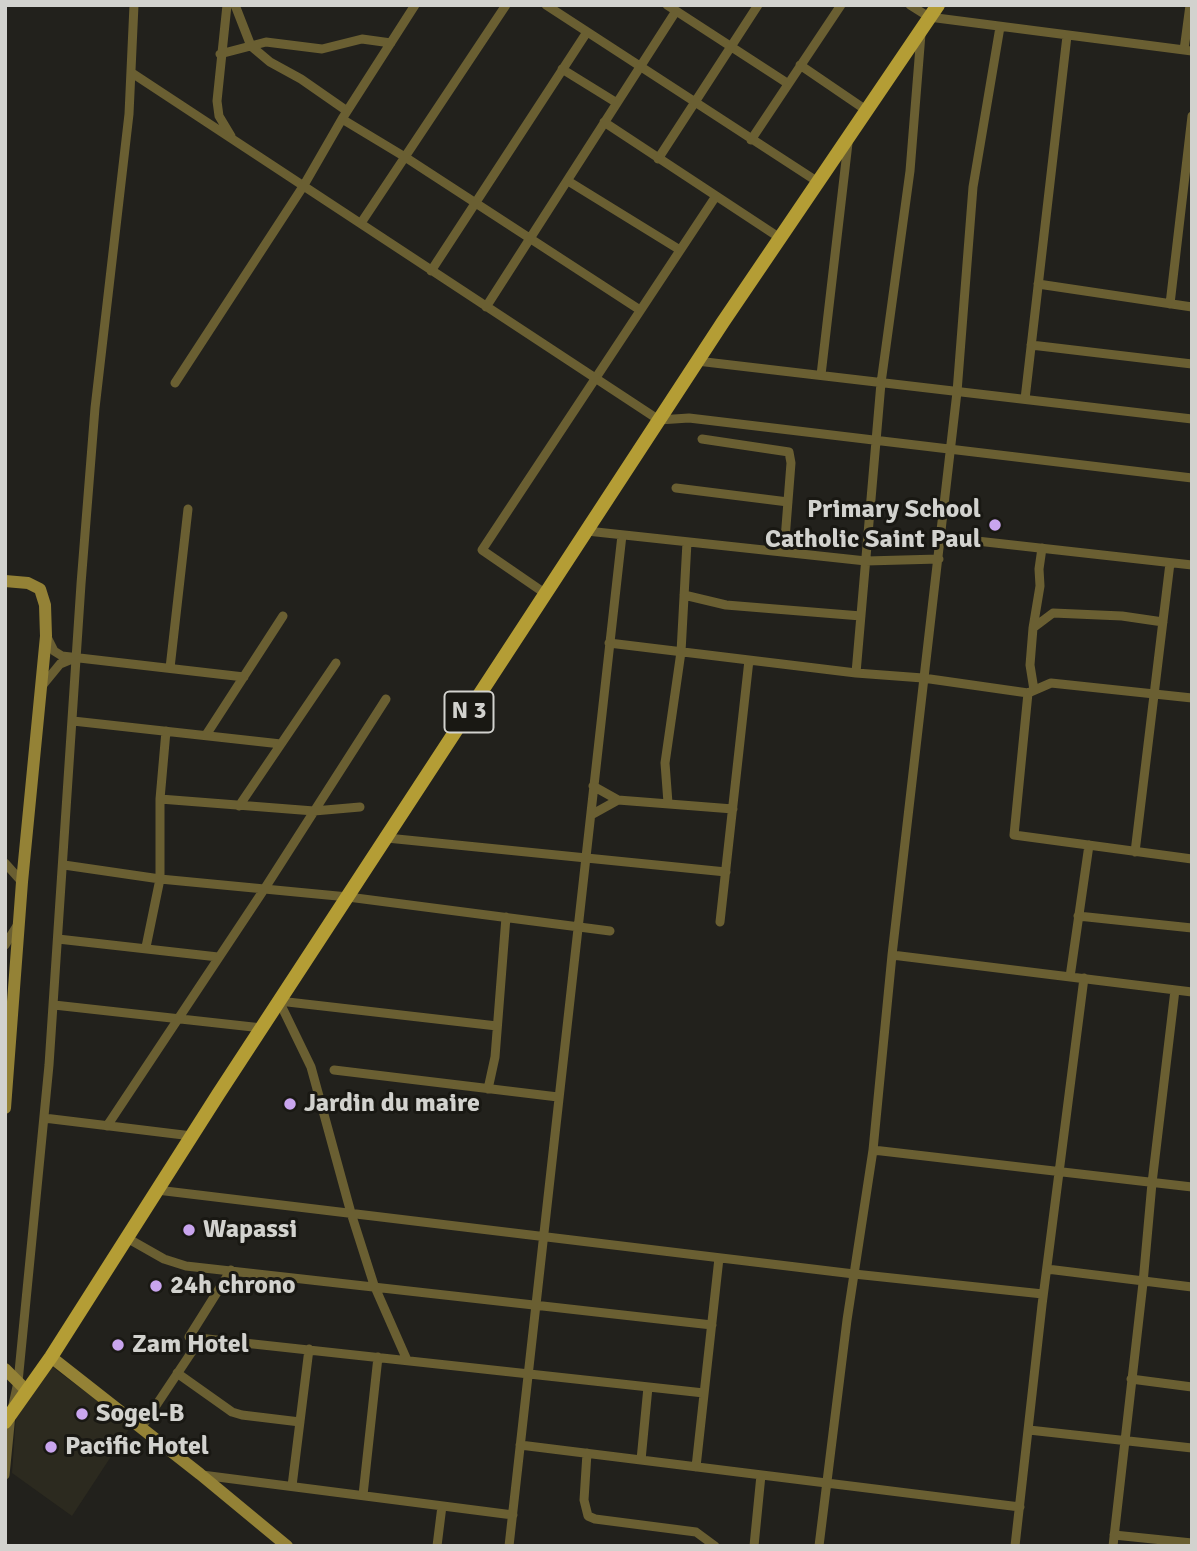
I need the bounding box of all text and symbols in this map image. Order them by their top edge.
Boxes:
place label: Primary School Catholic Saint Paul [765,494,981,556]
marker: Primary School Catholic Saint Paul [987,517,1003,533]
road number: N 3 [444,692,494,732]
place label: Jardin du maire [304,1088,480,1120]
marker: Jardin du maire [282,1096,298,1112]
place label: Wapassi [203,1214,297,1246]
marker: Wapassi [181,1222,197,1238]
place label: 24h chrono [170,1270,296,1302]
marker: 24h chrono [148,1278,164,1294]
place label: Zam Hotel [132,1329,249,1361]
marker: Zam Hotel [110,1337,126,1353]
place label: Sogel-B [96,1398,185,1430]
marker: Sogel-B [74,1406,90,1422]
place label: Pacific Hotel [65,1431,209,1463]
marker: Pacific Hotel [43,1439,59,1455]

